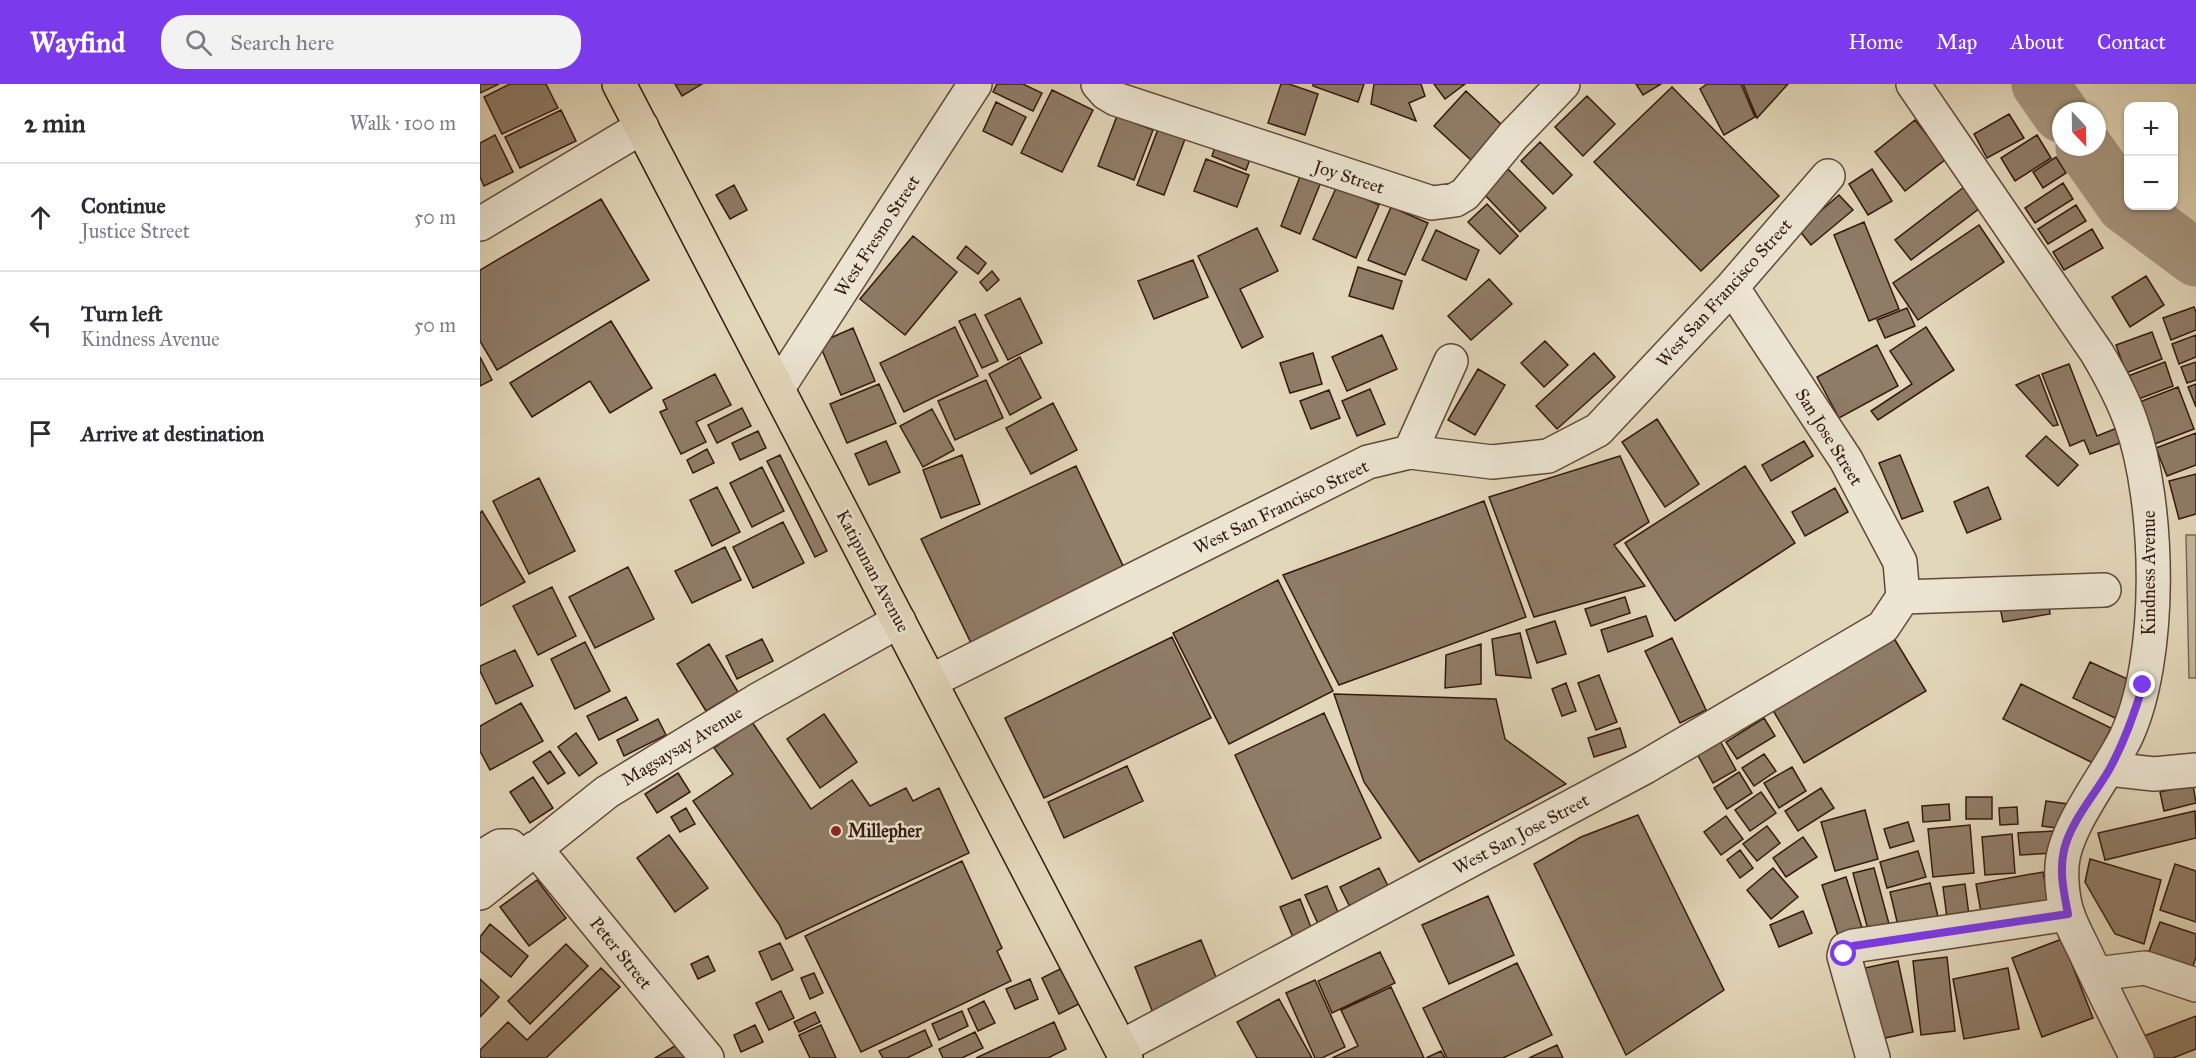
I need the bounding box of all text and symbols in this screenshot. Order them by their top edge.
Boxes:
search box [161,15,581,69]
text: Wayfind [30,25,125,60]
icon: search [182,26,215,59]
text: Search here [230,29,334,56]
text: Home [1848,29,1903,55]
text: Map [1936,29,1977,55]
text: About [2010,29,2064,55]
text: Contact [2097,29,2166,55]
north arrow [2052,102,2106,156]
map controls [2124,102,2178,210]
button: + [2124,102,2178,156]
text: 2 min [24,107,85,139]
text: Walk · 100 m [350,111,456,135]
street label: Joy Street [1309,155,1388,200]
button: − [2124,156,2178,210]
street label: West Fresno Street [830,171,925,301]
text: Continue [81,192,166,219]
icon: ahead [24,201,57,234]
text: 50 m [414,205,456,229]
street label: West San Francisco Street [1652,214,1797,372]
text: Justice Street [81,219,190,243]
text: Turn left [81,300,163,327]
icon: left [24,309,57,342]
text: 50 m [414,313,456,337]
text: Kindness Avenue [81,327,220,351]
street label: San Jose Street [1790,384,1868,491]
icon: arrive [24,417,57,450]
text: Arrive at destination [81,420,264,447]
street label: West San Francisco Street [1190,455,1373,559]
street label: Katipunan Avenue [832,506,914,636]
street label: Kindness Avenue [2138,511,2160,635]
route end [2129,671,2155,697]
street label: Magsaysay Avenue [618,701,747,792]
street label: West San Jose Street [1449,789,1594,880]
place label: Millepher [848,820,923,843]
marker: Millepher [829,824,843,838]
street label: Peter Street [585,912,657,994]
route start [1830,940,1856,966]

